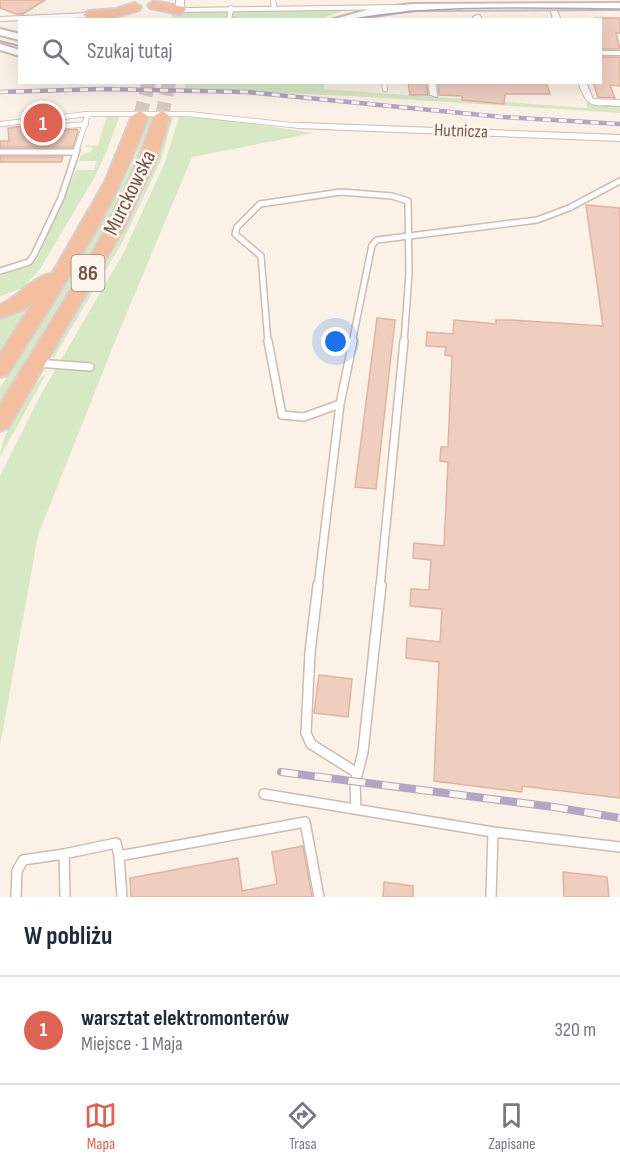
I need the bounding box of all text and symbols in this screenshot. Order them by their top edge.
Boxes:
search box [18,18,602,84]
icon: search [39,35,72,68]
text: Szukaj tutaj [87,38,173,65]
pin: 1 [24,100,63,146]
street label: Hutnicza [434,120,488,142]
street label: Murckowska [98,146,162,240]
road number: 86 [72,255,104,291]
your location [321,327,350,356]
text: W pobliżu [24,921,112,952]
text: warsztat elektromonterów [81,1005,289,1032]
text: 1 [40,1018,47,1042]
text: 320 m [554,1018,596,1042]
text: Miejsce · 1 Maja [81,1032,183,1056]
tab: Mapa [84,1099,117,1154]
tab: Trasa [286,1099,319,1154]
tab: Zapisane [488,1099,536,1154]

